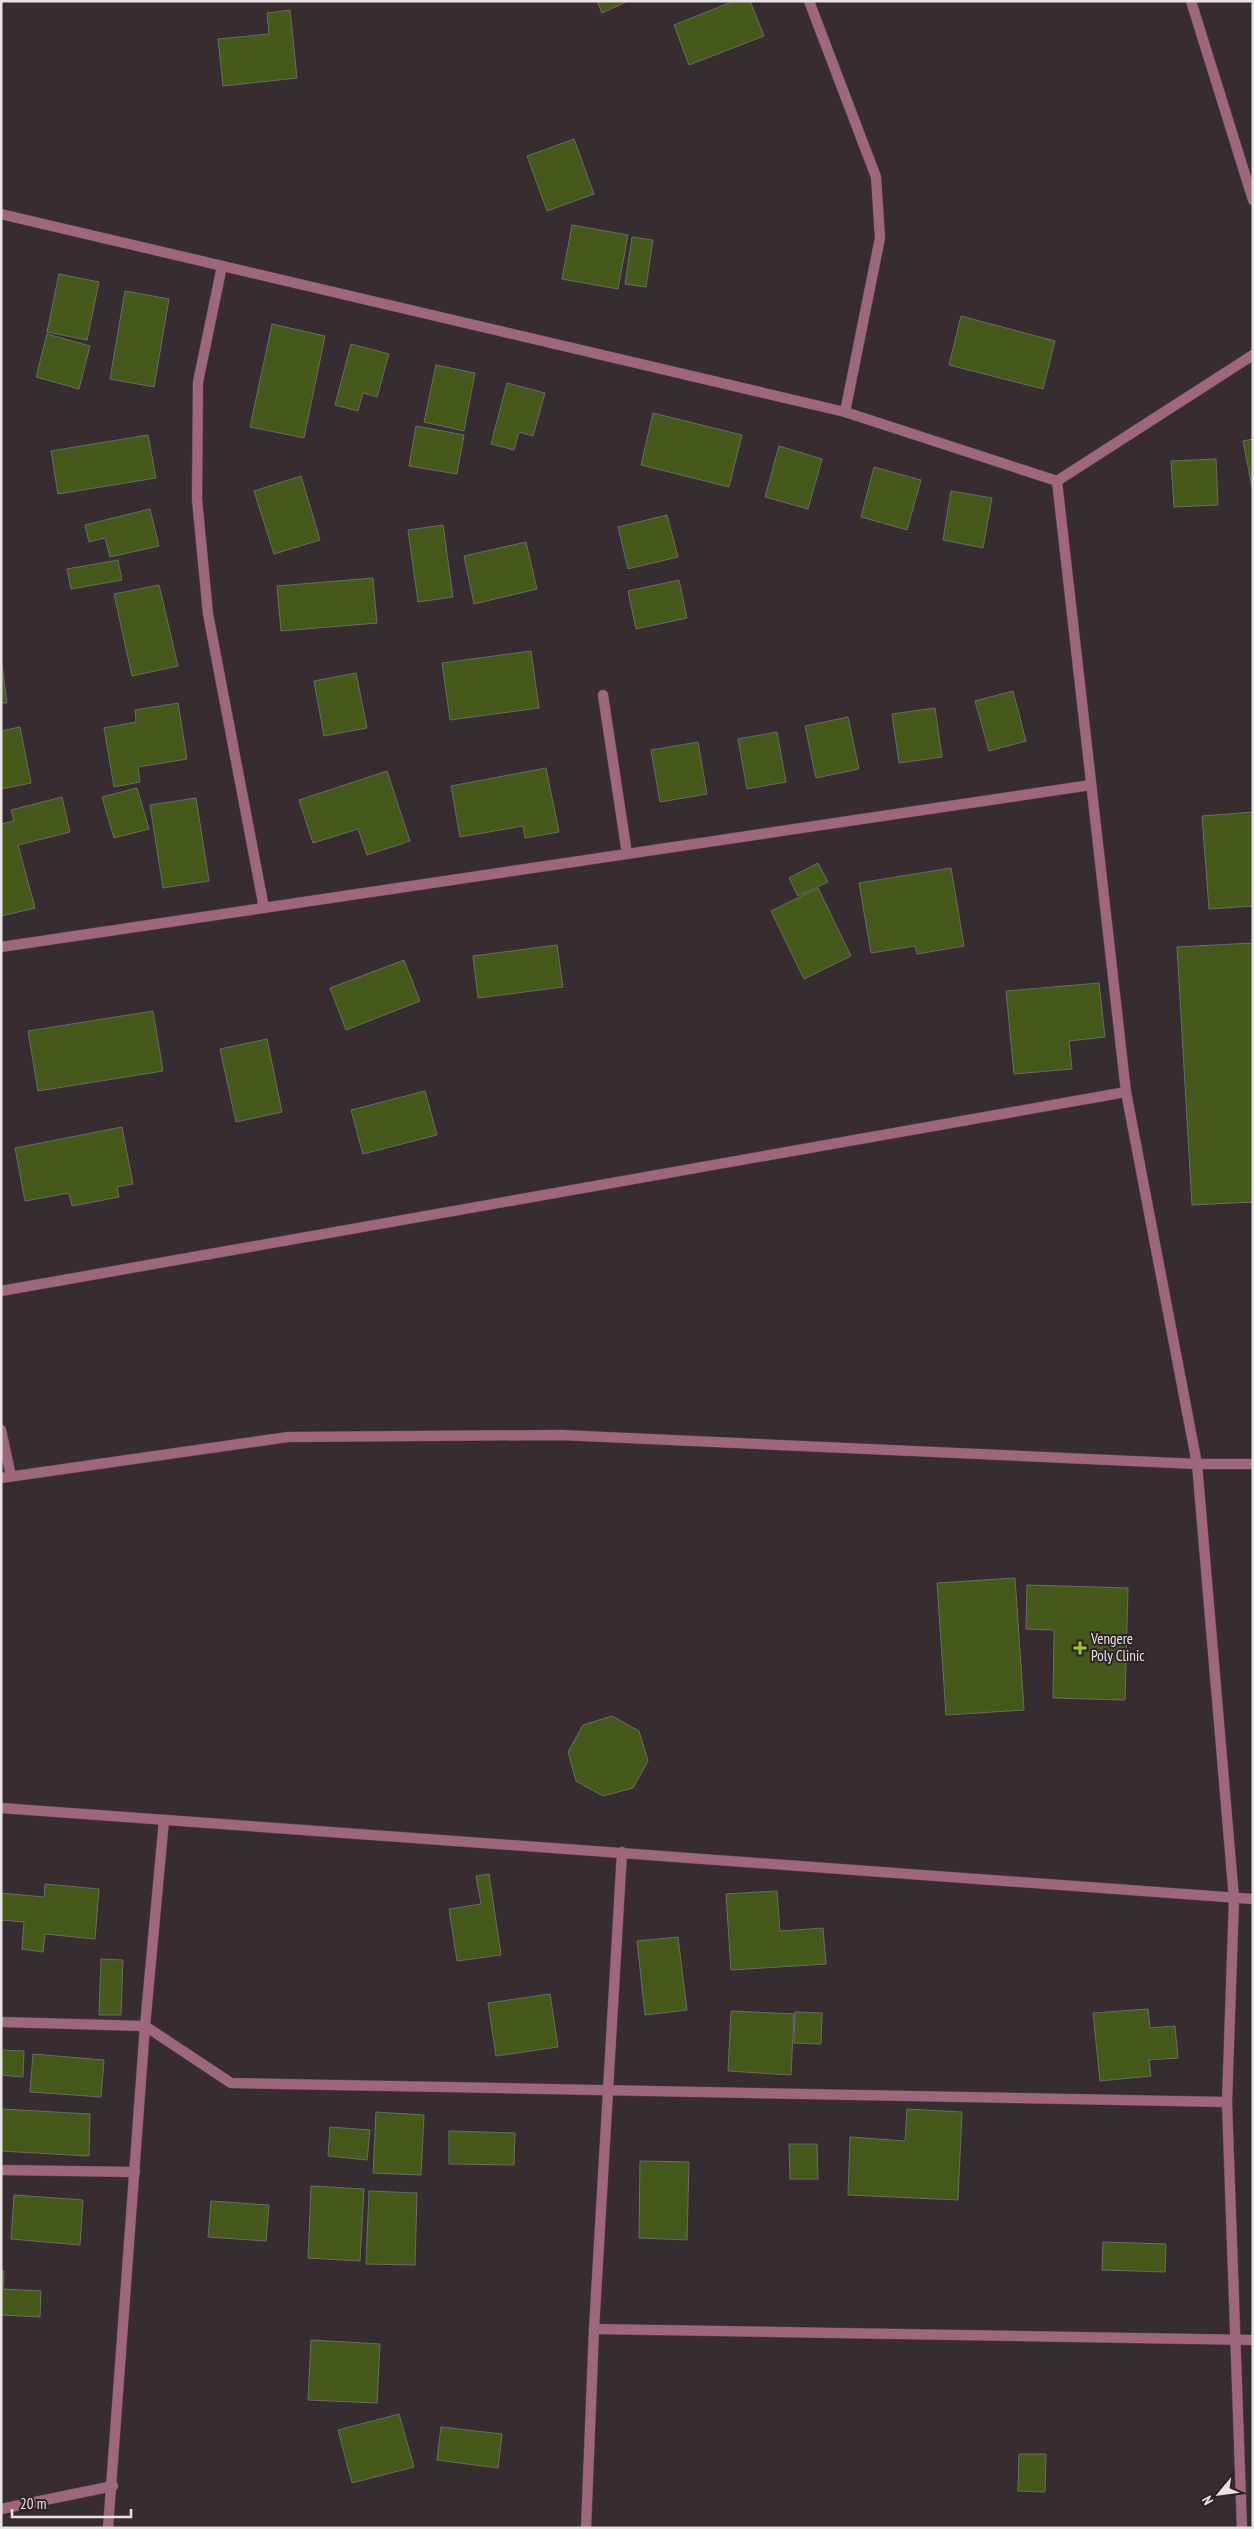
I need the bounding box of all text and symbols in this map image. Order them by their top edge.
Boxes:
place label: Vengere Poly Clinic [1090,1629,1145,1665]
marker: Vengere Poly Clinic [1073,1641,1087,1655]
north arrow [1194,2469,1244,2519]
scale bar [12,2486,131,2518]
text: N [1198,2493,1217,2508]
text: 20 m [20,2494,46,2513]

